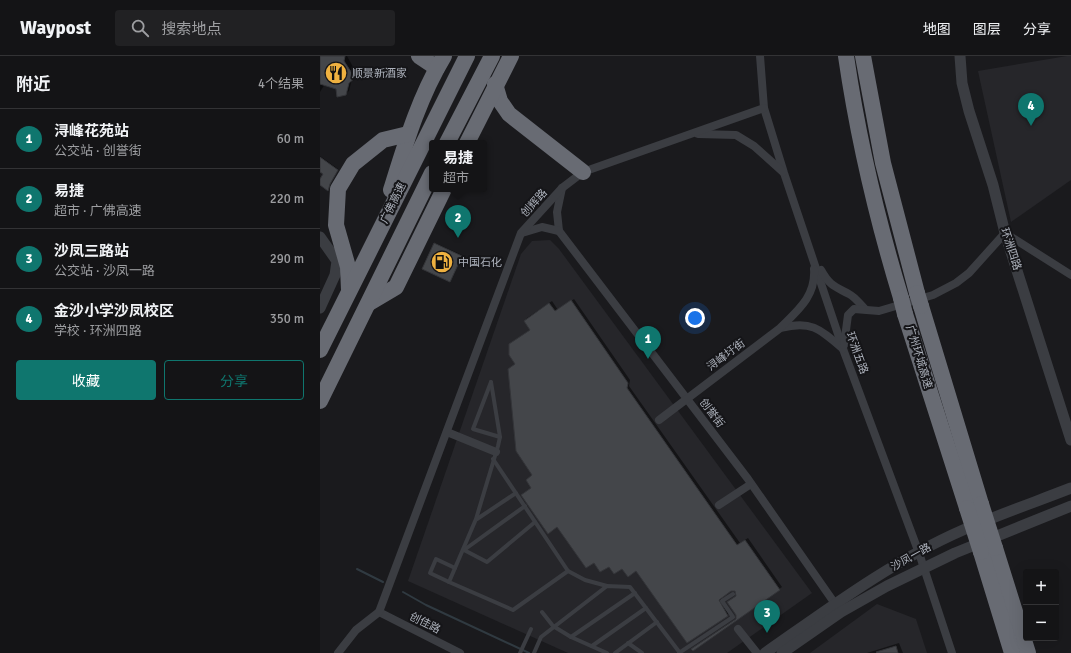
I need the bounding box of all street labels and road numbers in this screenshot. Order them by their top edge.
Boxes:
street label: 广佛高速 [378,180,408,226]
street label: 创辉路 [518,186,550,220]
street label: 环洲四路 [998,226,1024,272]
street label: 广州环城高速 [903,324,935,390]
street label: 环洲五路 [843,330,871,376]
street label: 浔峰圩街 [705,337,747,373]
street label: 创誉街 [697,396,727,430]
street label: 沙凤一路 [889,541,933,573]
street label: 创佳路 [407,610,443,636]

